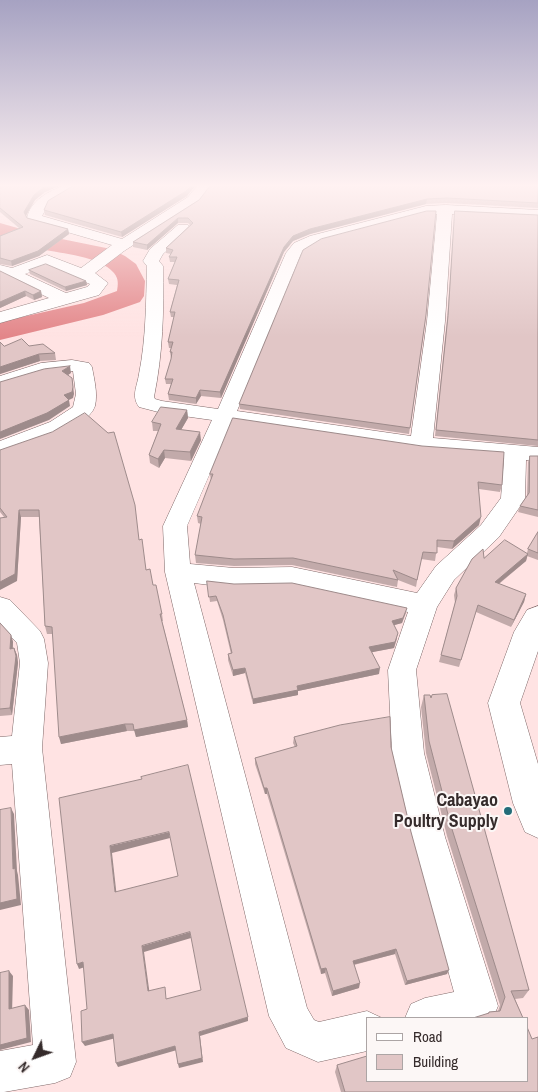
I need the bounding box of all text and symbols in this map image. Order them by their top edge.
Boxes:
place label: Cabayao Poultry Supply [394,790,498,832]
marker: Cabayao Poultry Supply [502,805,514,817]
legend [366,1017,528,1082]
text: Road [413,1026,442,1047]
north arrow [10,1032,60,1082]
text: Building [413,1051,458,1072]
text: N [14,1058,33,1076]

